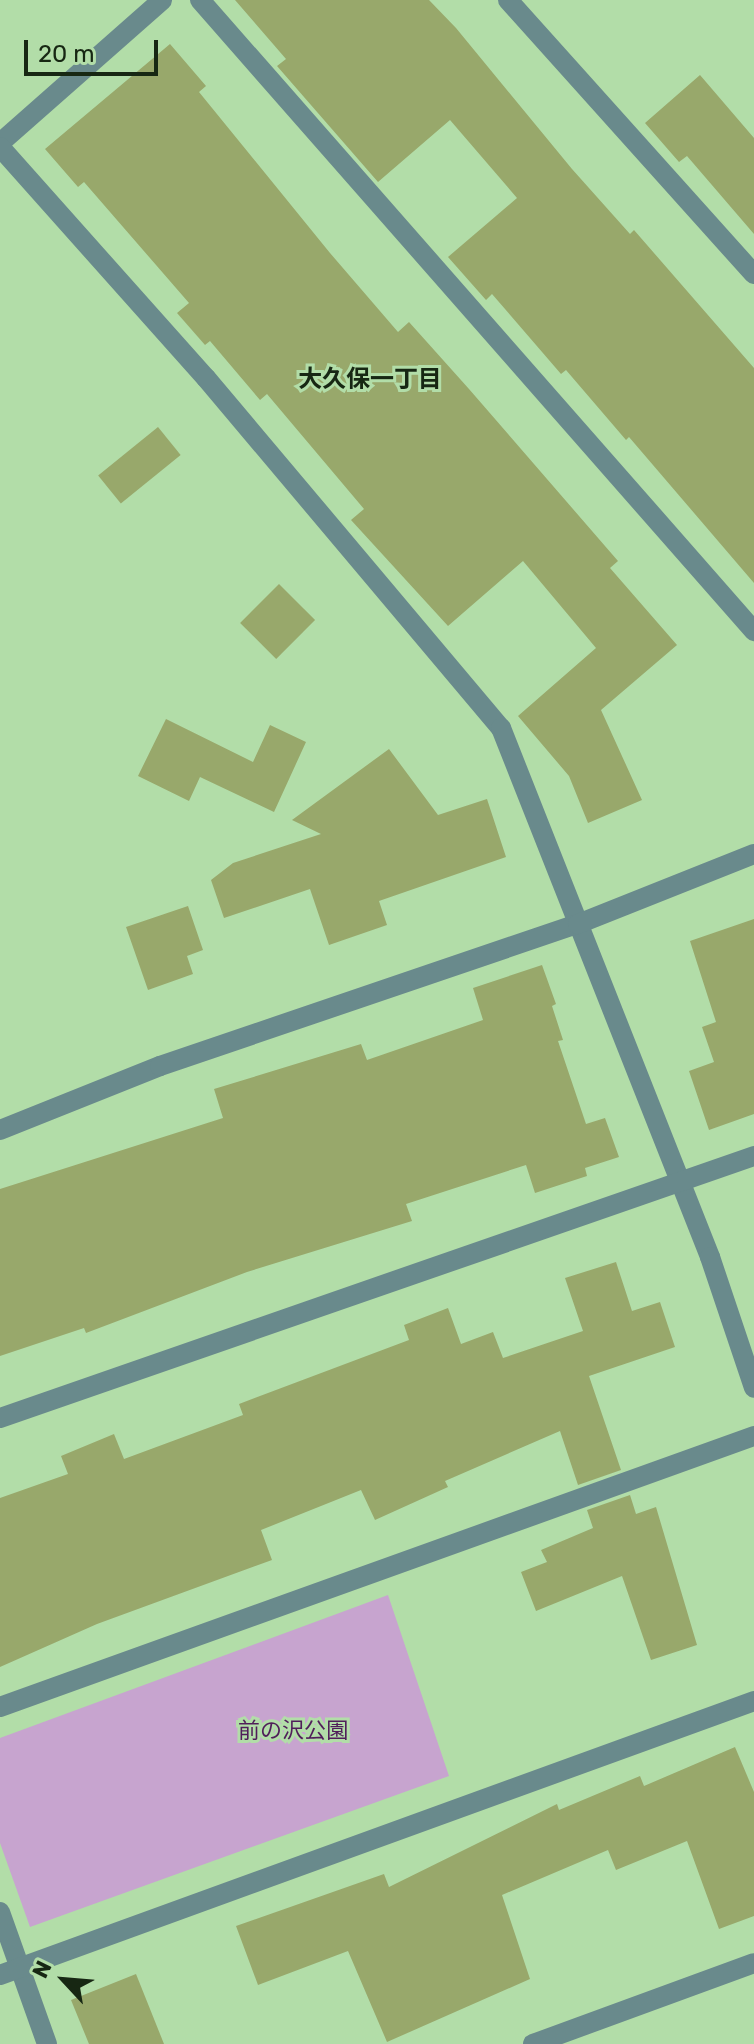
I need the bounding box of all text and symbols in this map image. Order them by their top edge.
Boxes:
scale bar [28,24,162,74]
text: 20 m [38,40,95,68]
district label: 大久保一丁目 [298,366,442,394]
park label: 前の沢公園 [238,1718,348,1744]
north arrow [24,1940,104,2020]
text: N [26,1956,58,1982]

